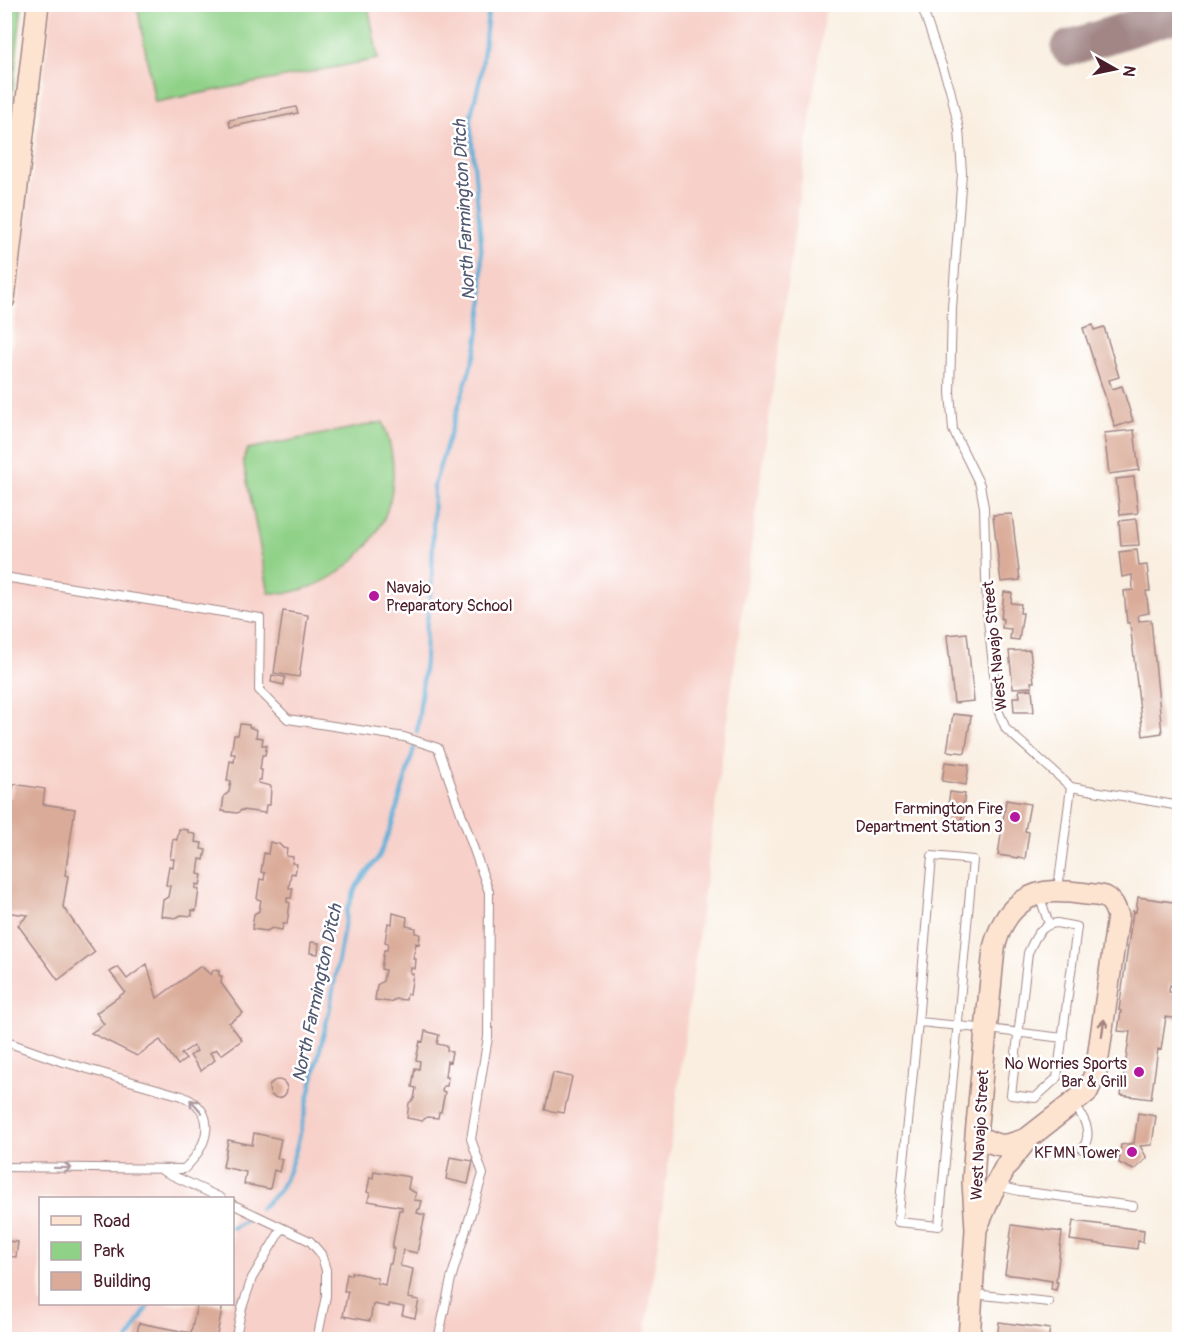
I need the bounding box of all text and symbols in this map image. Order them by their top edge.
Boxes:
north arrow [1085,39,1145,99]
text: N [1118,64,1140,78]
water label: North Farmington Ditch [448,118,481,301]
place label: Navajo Preparatory School [386,578,512,616]
street label: West Navajo Street [978,579,1012,712]
marker: Navajo Preparatory School [367,589,381,603]
place label: Farmington Fire Department Station 3 [855,799,1003,837]
marker: Farmington Fire Department Station 3 [1008,810,1022,824]
water label: North Farmington Ditch [287,901,348,1084]
one-way arrow [1097,1018,1108,1038]
place label: No Worries Sports Bar & Grill [1004,1054,1127,1092]
marker: No Worries Sports Bar & Grill [1132,1065,1146,1079]
street label: West Navajo Street [967,1069,993,1201]
one-way arrow [189,1099,203,1114]
place label: KFMN Tower [1034,1143,1120,1163]
marker: KFMN Tower [1125,1145,1139,1159]
one-way arrow [52,1162,72,1174]
legend [39,1197,234,1305]
text: Road [93,1210,130,1233]
text: Park [93,1240,125,1263]
text: Building [93,1270,151,1293]

